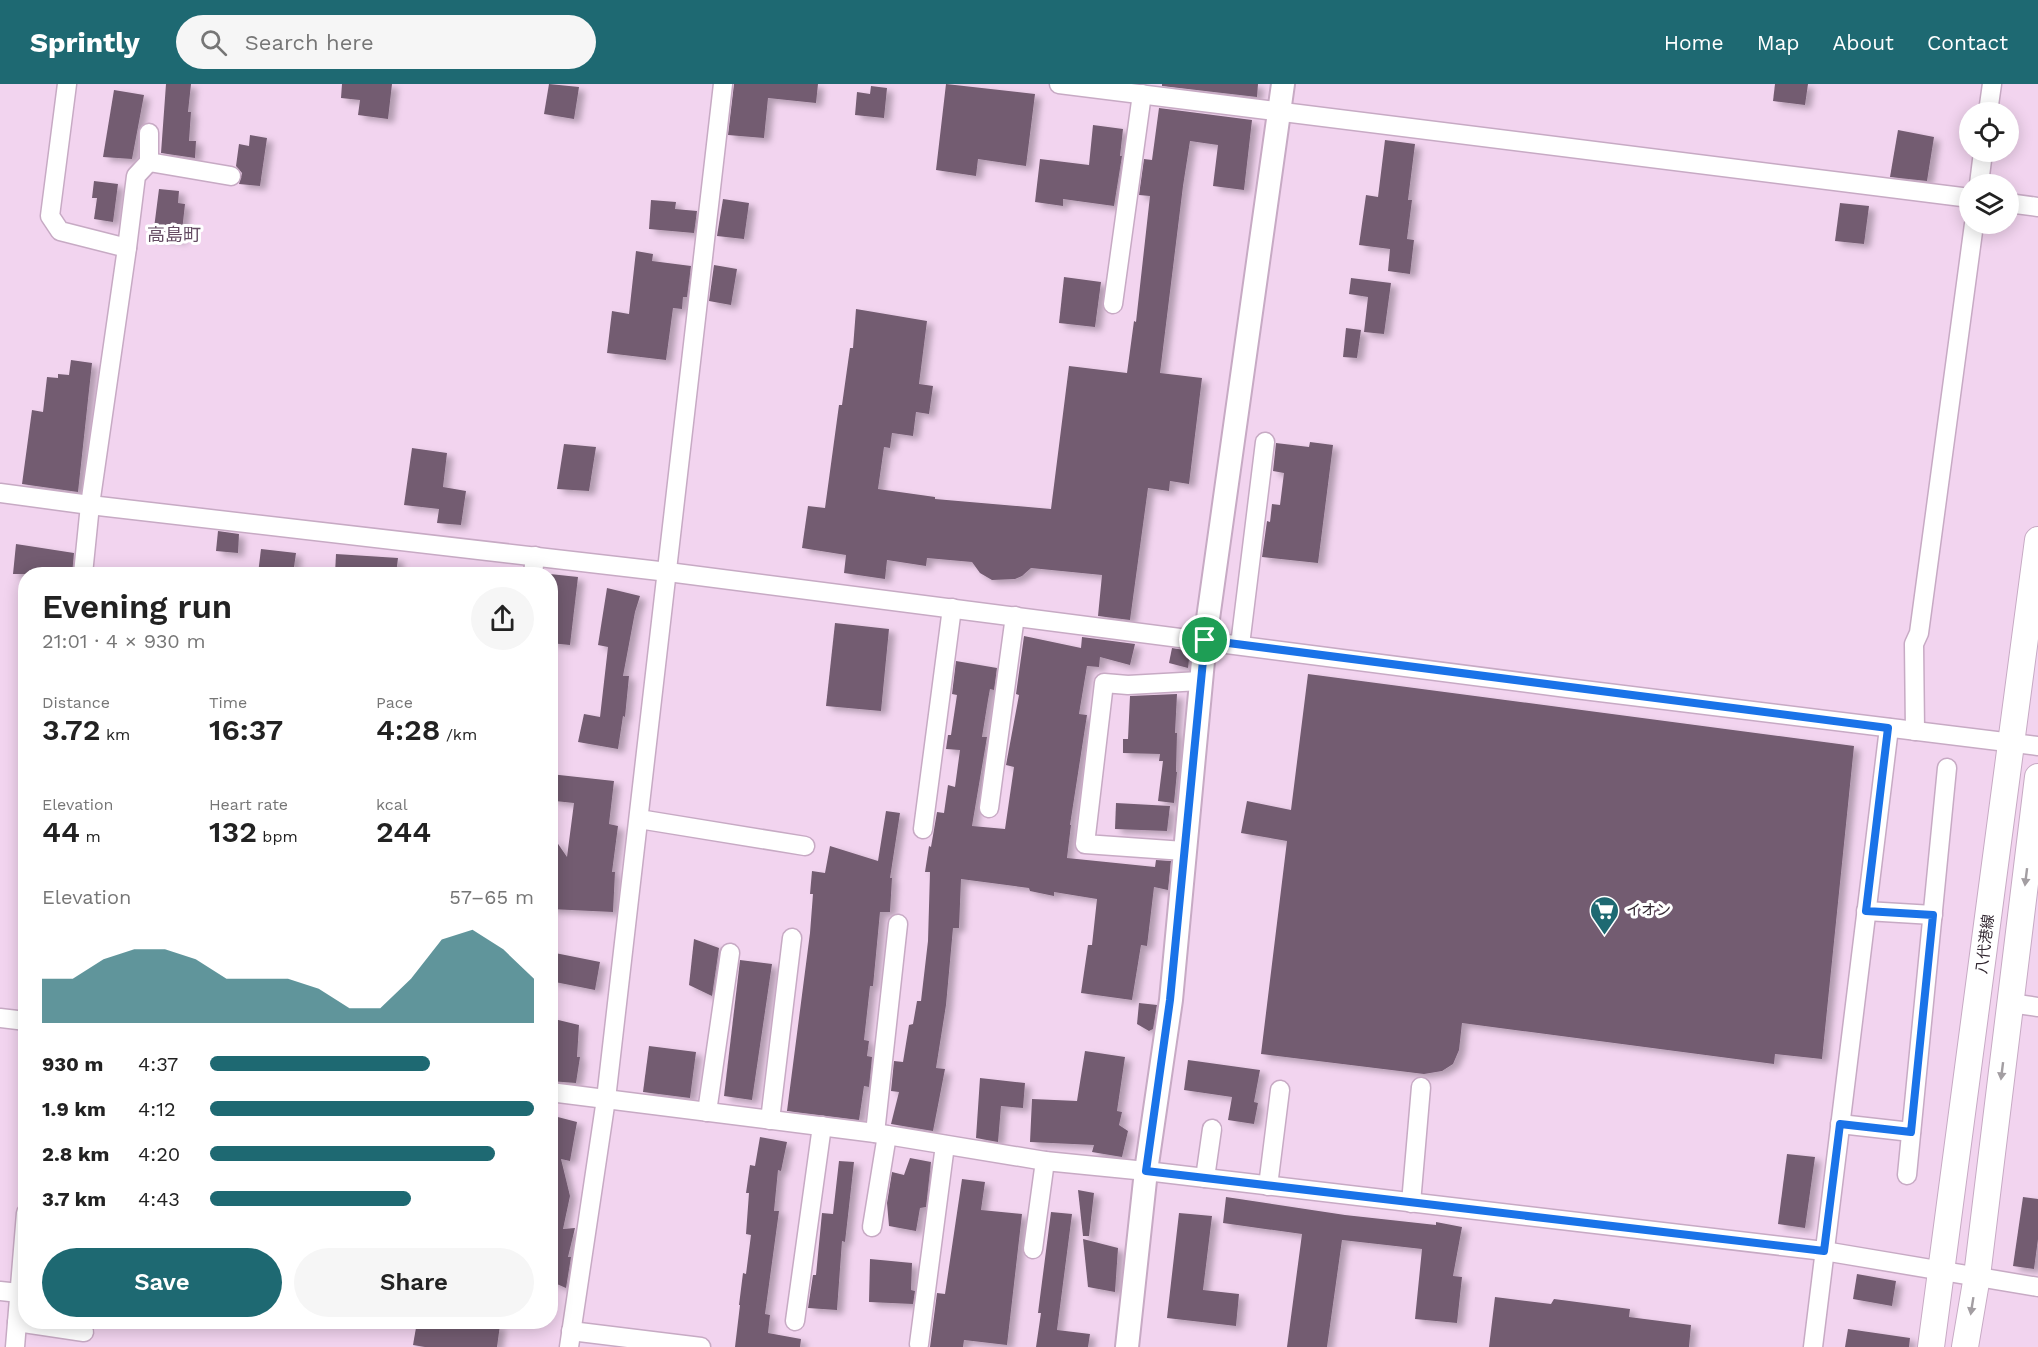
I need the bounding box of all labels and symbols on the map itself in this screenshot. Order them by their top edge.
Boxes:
district label: 高島町 [147,224,201,245]
pin [1179,614,1230,665]
one-way arrow [2021,868,2031,887]
supermarket icon: イオン [1589,894,1621,936]
place label: イオン [1626,901,1671,919]
street label: 八代港線 [1972,913,1998,975]
one-way arrow [1997,1061,2007,1080]
one-way arrow [1967,1296,1976,1315]

